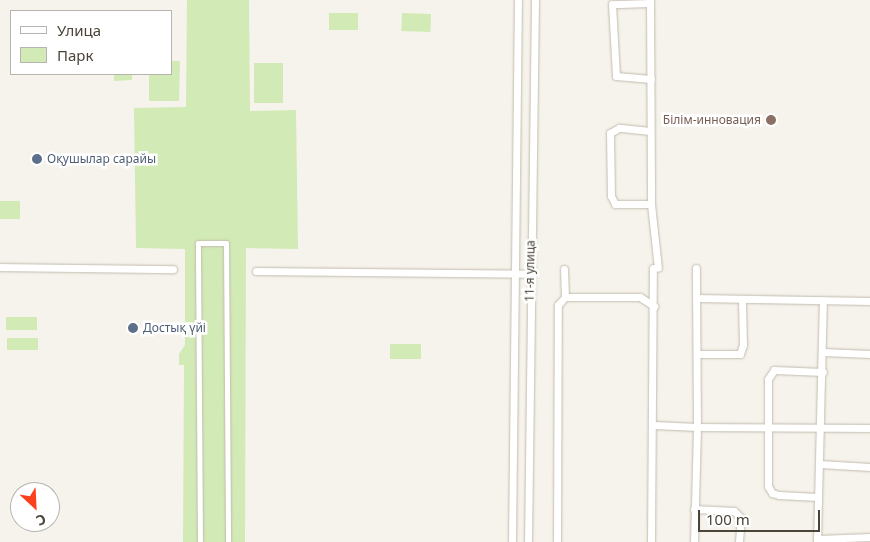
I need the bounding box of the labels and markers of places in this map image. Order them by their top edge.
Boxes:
place label: Білім-инновация [663,113,761,127]
marker: Білім-инновация [765,114,777,126]
place label: Оқушылар сарайы [47,152,156,166]
marker: Оқушылар сарайы [31,153,43,165]
place label: Достық үйі [143,321,206,335]
marker: Достық үйі [127,322,139,334]

